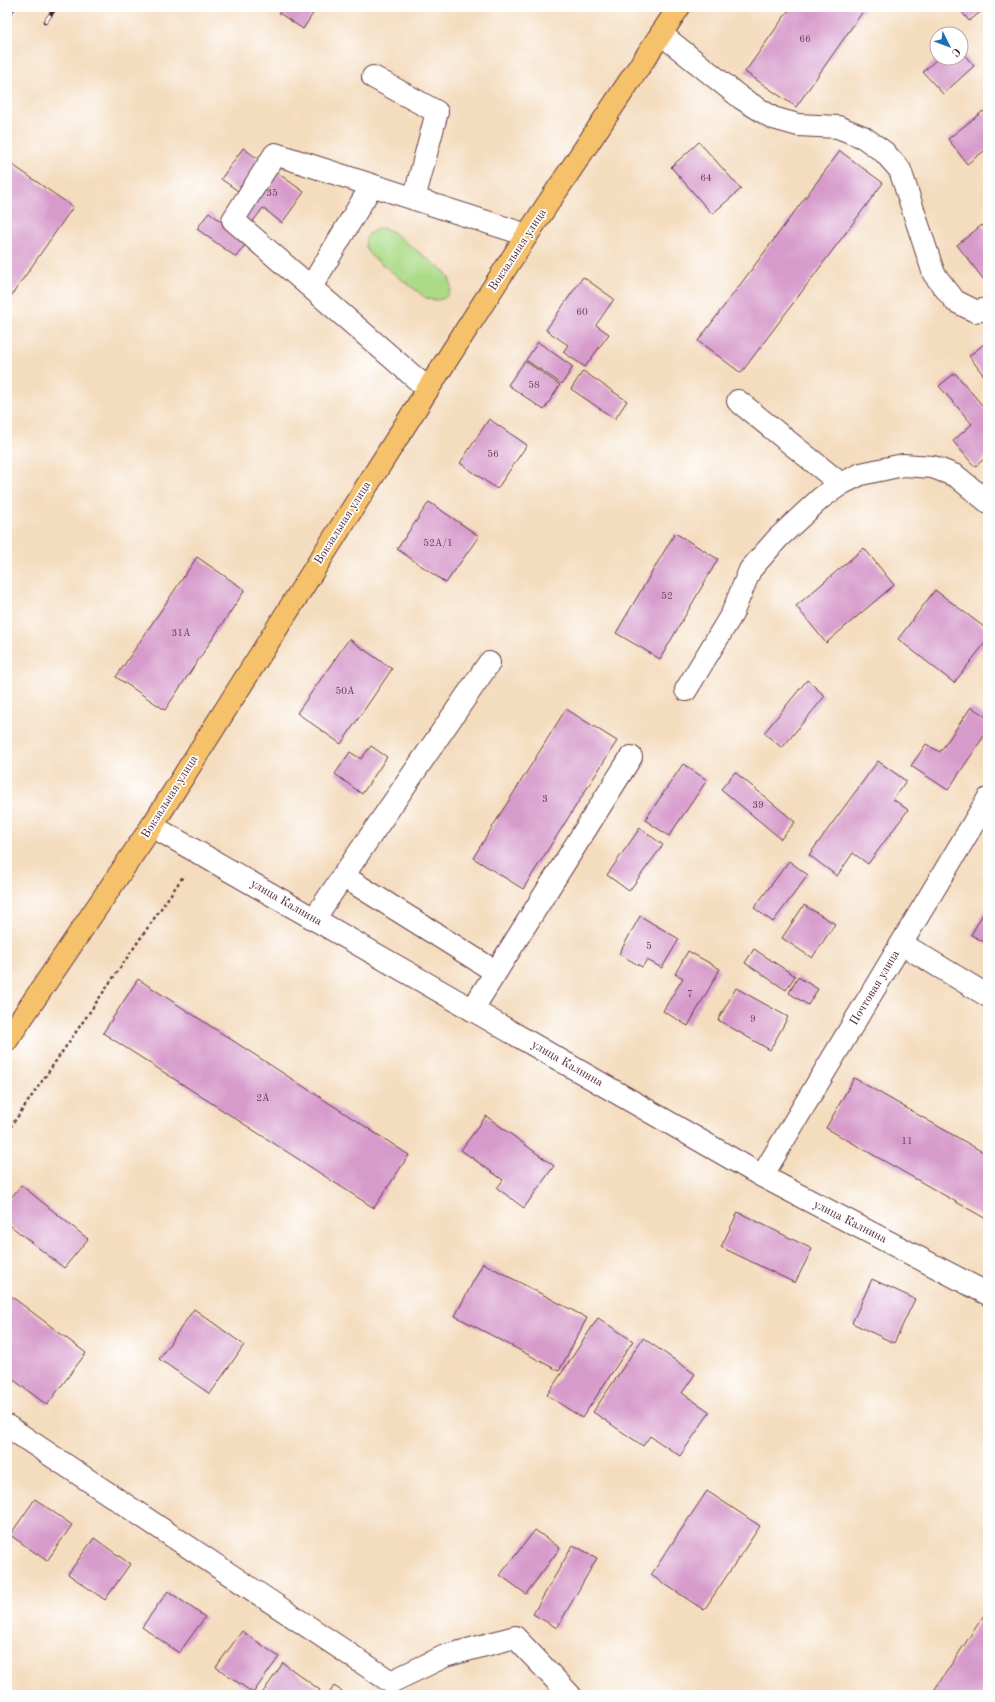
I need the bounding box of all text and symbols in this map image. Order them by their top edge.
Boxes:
north arrow [929,26,969,66]
house number: 66 [799,34,811,44]
text: С [949,45,962,58]
house number: 64 [700,173,712,183]
house number: 35 [266,188,278,198]
street label: Вокзальная улица [487,207,549,293]
house number: 60 [576,307,588,317]
house number: 58 [528,380,540,390]
house number: 56 [487,449,499,459]
street label: Вокзальная улица [313,479,373,567]
house number: 52А/1 [423,538,453,548]
house number: 52 [661,591,673,601]
house number: 31А [171,628,191,638]
house number: 50А [335,686,355,696]
street label: Вокзальная улица [140,753,200,841]
house number: 3 [542,794,548,804]
house number: 39 [752,800,764,810]
street label: улица Калнина [248,878,324,928]
house number: 5 [646,941,652,951]
street label: Почтовая улица [848,948,902,1028]
house number: 7 [687,989,693,999]
house number: 9 [750,1014,756,1024]
street label: улица Калнина [529,1039,605,1089]
house number: 2А [256,1093,270,1103]
house number: 11 [901,1136,913,1146]
street label: улица Калнина [811,1198,889,1246]

